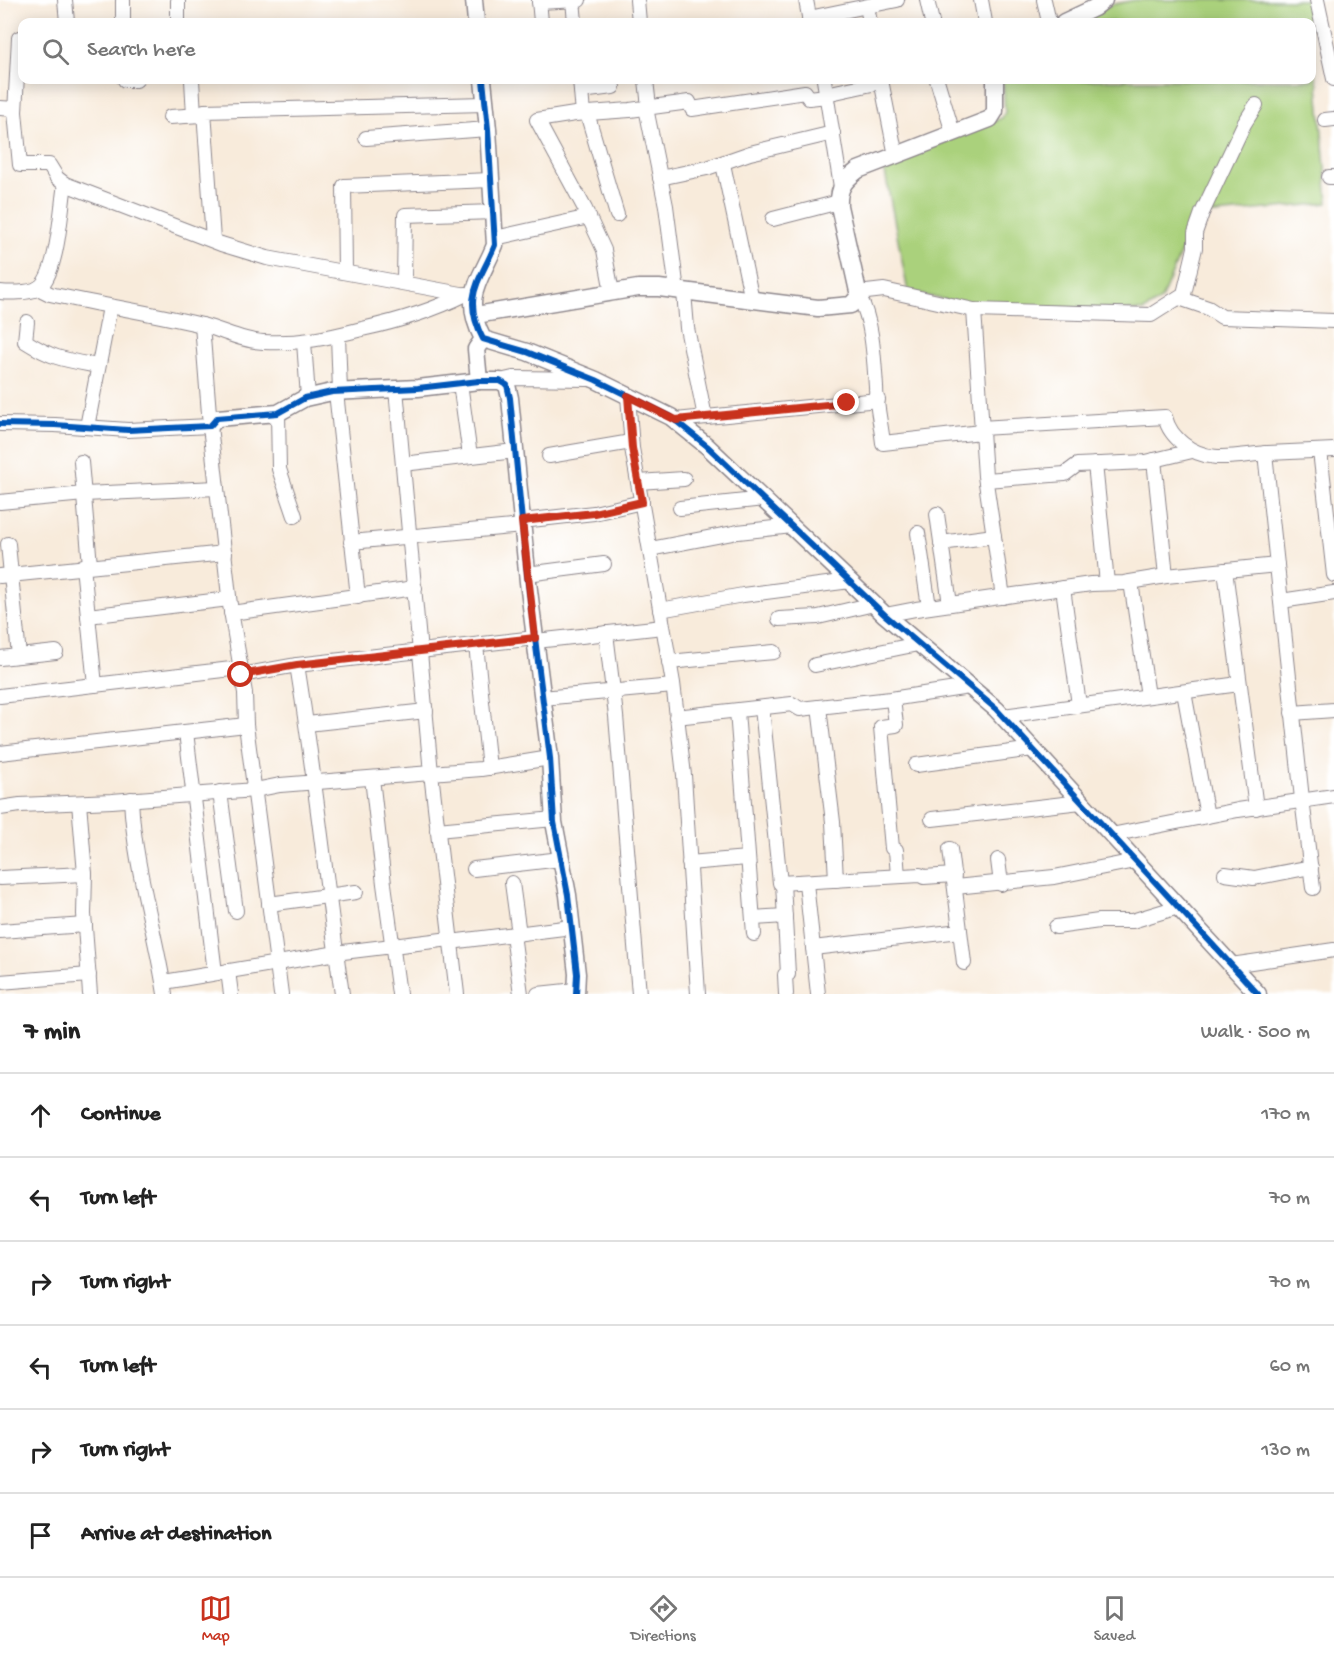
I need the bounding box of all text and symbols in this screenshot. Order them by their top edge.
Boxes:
search box [18,18,1316,84]
icon: search [39,35,72,68]
text: Search here [87,38,195,64]
route end [833,389,859,415]
route start [227,661,253,687]
text: 7 min [24,1018,80,1049]
text: Walk · 500 m [1201,1022,1310,1045]
icon: ahead [24,1099,57,1132]
text: Continue [81,1102,161,1128]
text: 170 m [1261,1104,1310,1127]
icon: left [24,1183,57,1216]
text: Turn left [81,1186,155,1212]
text: 70 m [1269,1188,1310,1211]
icon: right [24,1267,57,1300]
text: Turn right [81,1270,169,1296]
text: 70 m [1269,1272,1310,1295]
icon: left [24,1351,57,1384]
text: Turn left [81,1354,155,1380]
text: 60 m [1270,1356,1310,1379]
icon: right [24,1435,57,1468]
text: Turn right [81,1438,169,1464]
text: 130 m [1261,1440,1310,1463]
icon: arrive [24,1519,57,1552]
text: Arrive at destination [81,1522,271,1548]
tab: Map [199,1592,232,1647]
tab: Directions [630,1592,696,1647]
tab: Saved [1094,1592,1135,1647]

